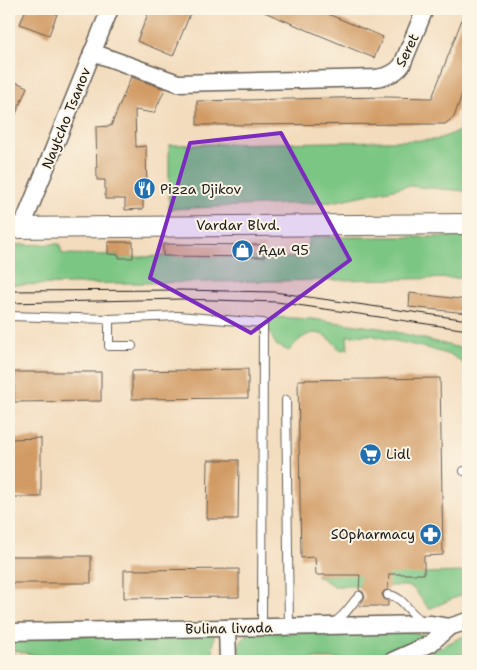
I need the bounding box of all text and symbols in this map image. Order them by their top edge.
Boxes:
street label: Seret [391,30,423,70]
street label: Naytcho Tsanov [37,64,95,171]
restaurant icon: Pizza Djikov [132,177,156,201]
place label: Pizza Djikov [160,180,242,198]
street label: Vardar Blvd. [196,216,280,234]
shop icon: Ади 95 [230,238,254,262]
place label: Ади 95 [258,241,309,259]
supermarket icon: Lidl [358,442,382,466]
place label: Lidl [386,445,411,463]
pharmacy icon: SOpharmacy [419,522,443,546]
place label: SOpharmacy [331,525,415,543]
street label: Bulina livada [185,618,273,638]

